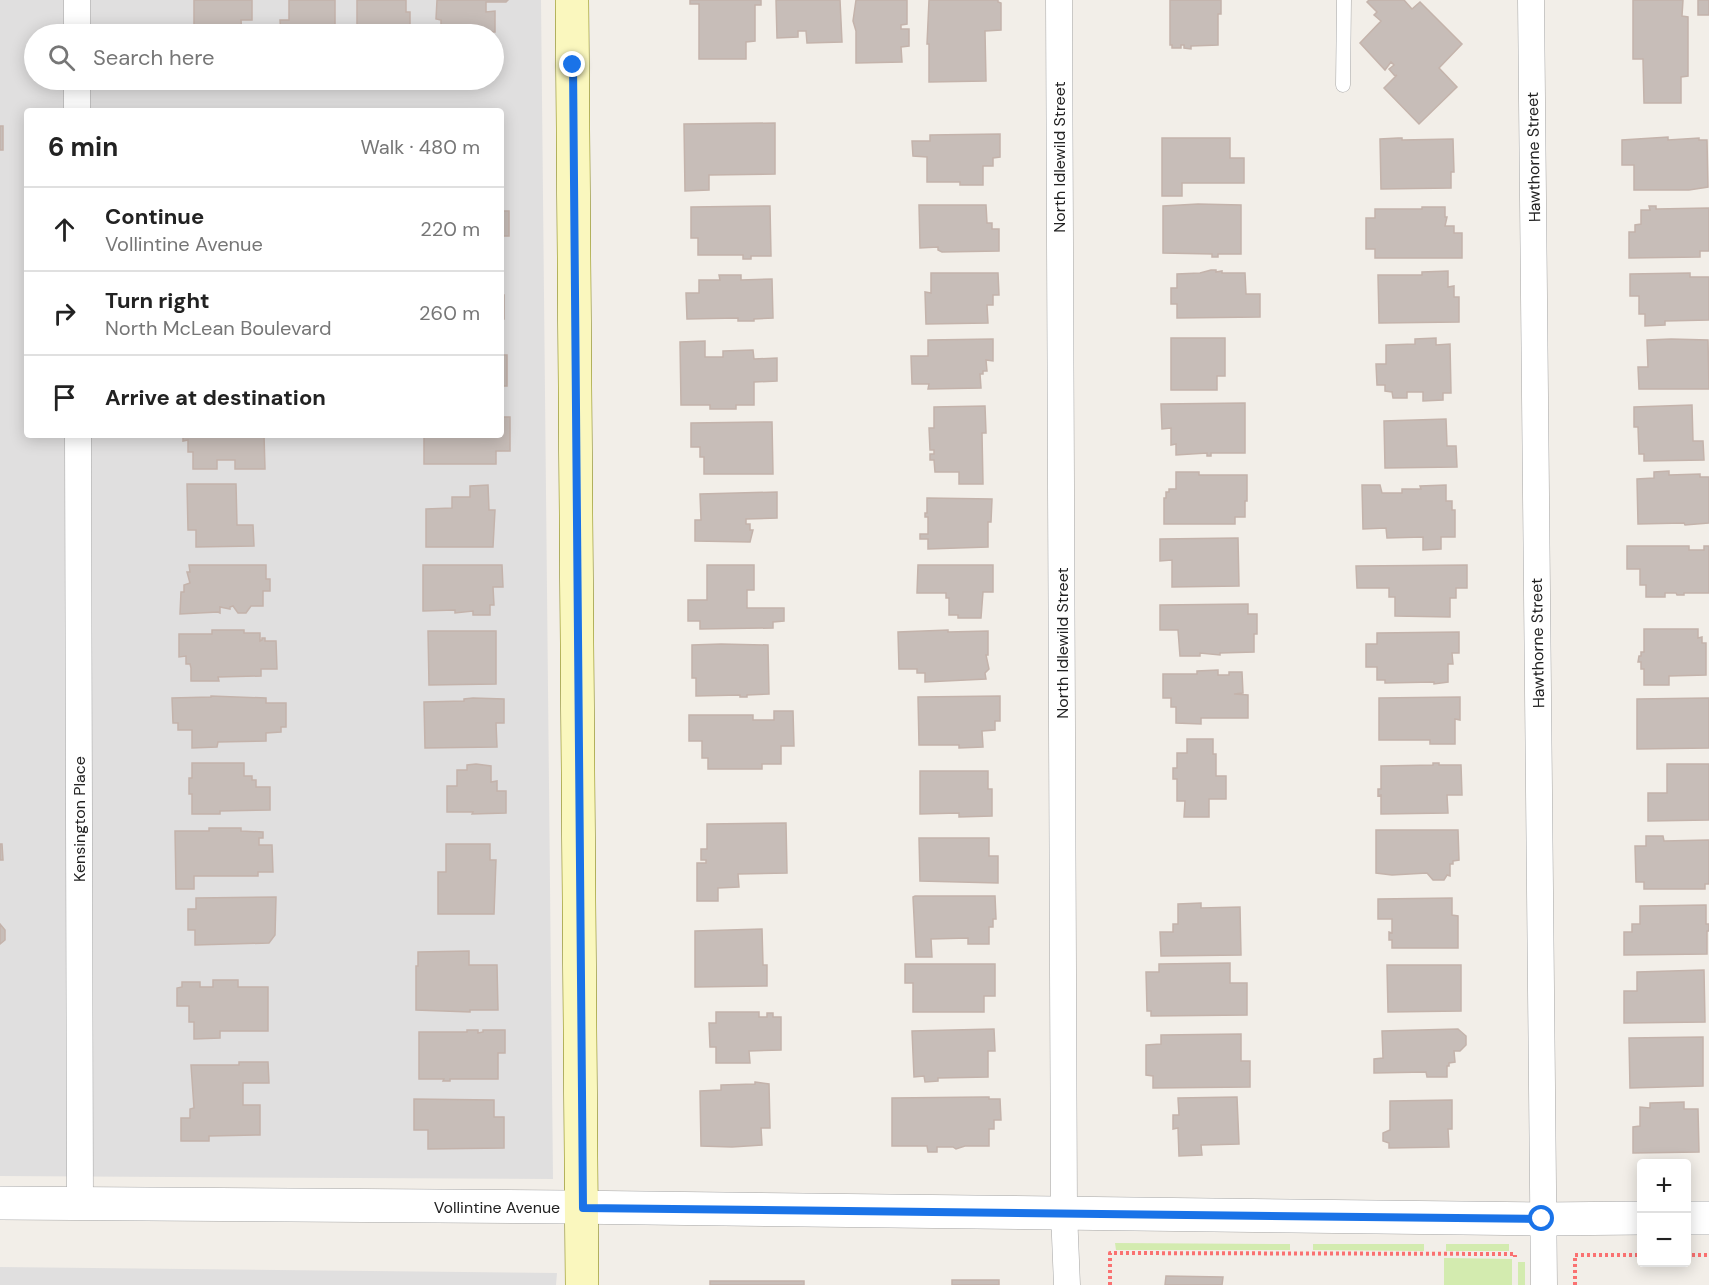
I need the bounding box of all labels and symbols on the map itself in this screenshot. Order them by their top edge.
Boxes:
route end [559,51,585,77]
street label: North Idlewild Street [1049,81,1070,233]
street label: Hawthorne Street [1522,92,1545,222]
street label: North Idlewild Street [1052,567,1073,719]
street label: Hawthorne Street [1526,578,1549,708]
street label: Kensington Place [69,756,90,882]
street label: Vollintine Avenue [434,1197,560,1218]
route start [1528,1205,1554,1231]

